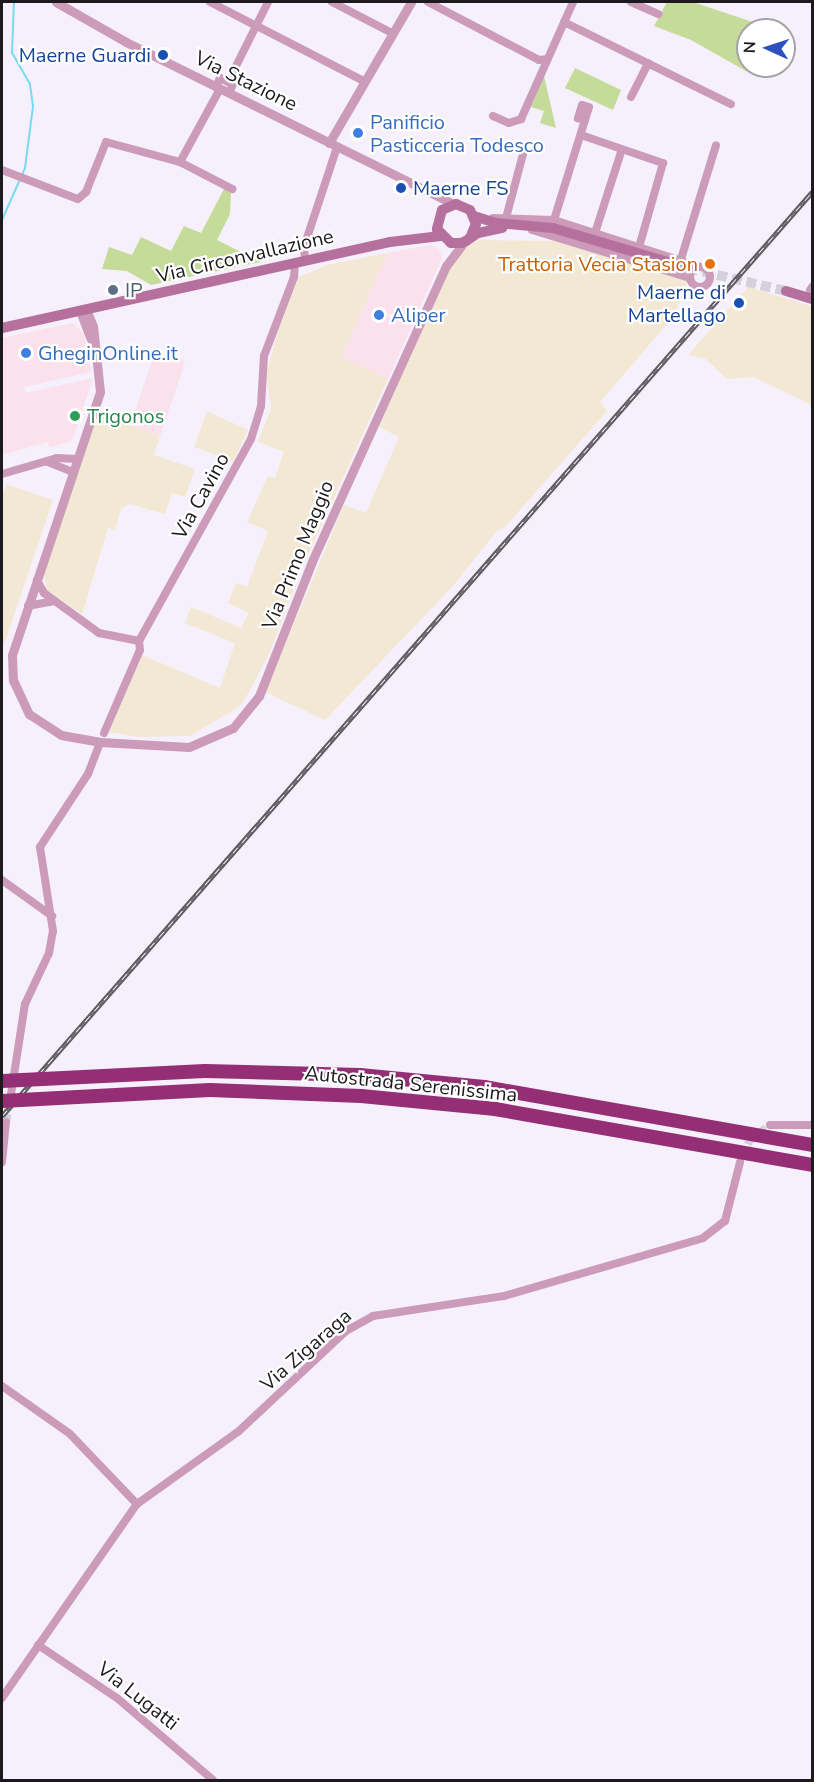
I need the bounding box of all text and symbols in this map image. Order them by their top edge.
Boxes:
north arrow [736,18,796,78]
text: N [739,41,761,54]
place label: Maerne Guardi [19,43,151,67]
street label: Via Stazione [191,46,301,116]
marker: Maerne Guardi [156,48,170,62]
place label: Panificio Pasticceria Todesco [370,110,544,157]
marker: Panificio Pasticceria Todesco [351,126,365,140]
place label: Maerne FS [413,176,508,200]
marker: Maerne FS [394,181,408,195]
street label: Via Circonvallazione [154,224,336,288]
place label: Trattoria Vecia Stasion [498,252,698,276]
marker: Trattoria Vecia Stasion [703,257,717,271]
place label: IP [125,278,143,302]
place label: Maerne di Martellago [628,280,726,327]
marker: IP [106,283,120,297]
marker: Maerne di Martellago [730,294,748,312]
place label: Aliper [391,303,446,327]
marker: Aliper [372,308,386,322]
place label: GheginOnline.it [38,341,178,365]
marker: GheginOnline.it [19,346,33,360]
place label: Trigonos [87,404,164,428]
marker: Trigonos [68,409,82,423]
street label: Via Cavino [167,449,235,543]
street label: Via Primo Maggio [257,477,339,633]
street label: Autostrada Serenissima [304,1061,518,1107]
street label: Via Zigaraga [256,1304,356,1396]
street label: Via Lugatti [92,1657,184,1735]

